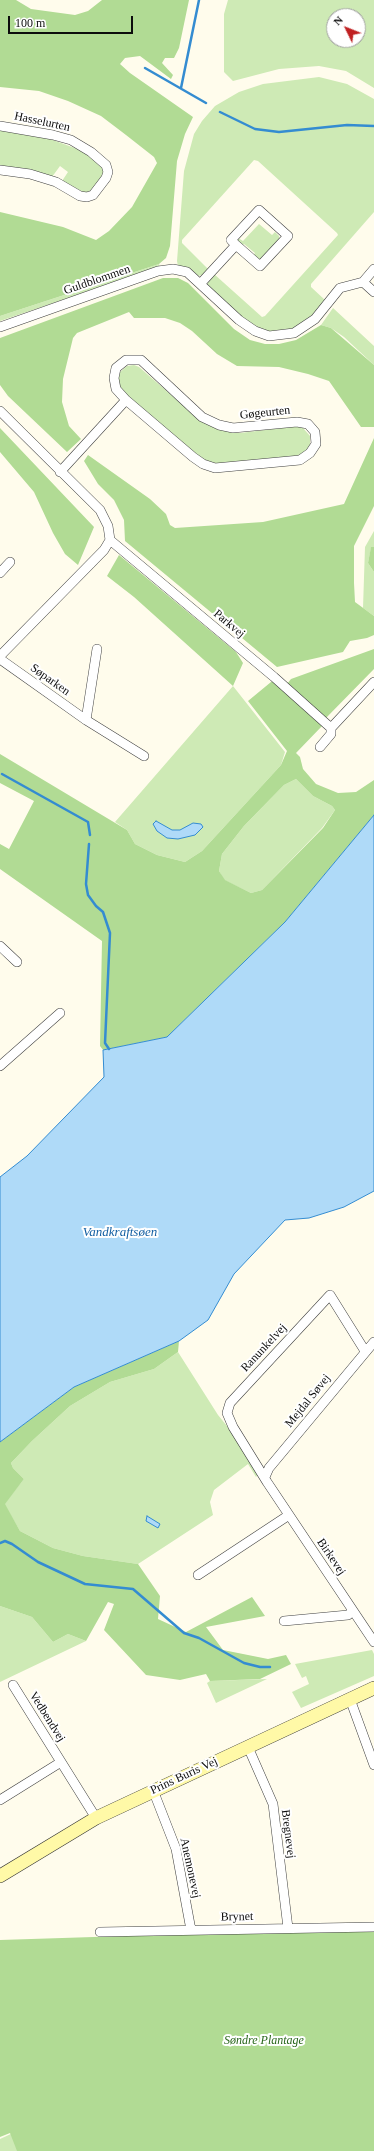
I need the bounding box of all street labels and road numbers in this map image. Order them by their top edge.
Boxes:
street label: Hasselurten [13,109,71,135]
street label: Guldblommen [62,262,132,298]
street label: Gøgeurten [239,403,291,423]
street label: Parkvej [210,607,248,641]
street label: Søparken [27,661,73,699]
street label: Ranunkelvej [238,1321,290,1375]
street label: Mejdal Søvej [282,1371,334,1431]
street label: Birkevej [313,1536,349,1578]
street label: Vedbendvej [26,1689,68,1745]
street label: Prins Buris Vej [148,1754,220,1798]
street label: Bregnevej [278,1809,298,1859]
street label: Anemonevej [177,1837,203,1899]
street label: Brynet [221,1910,253,1924]

